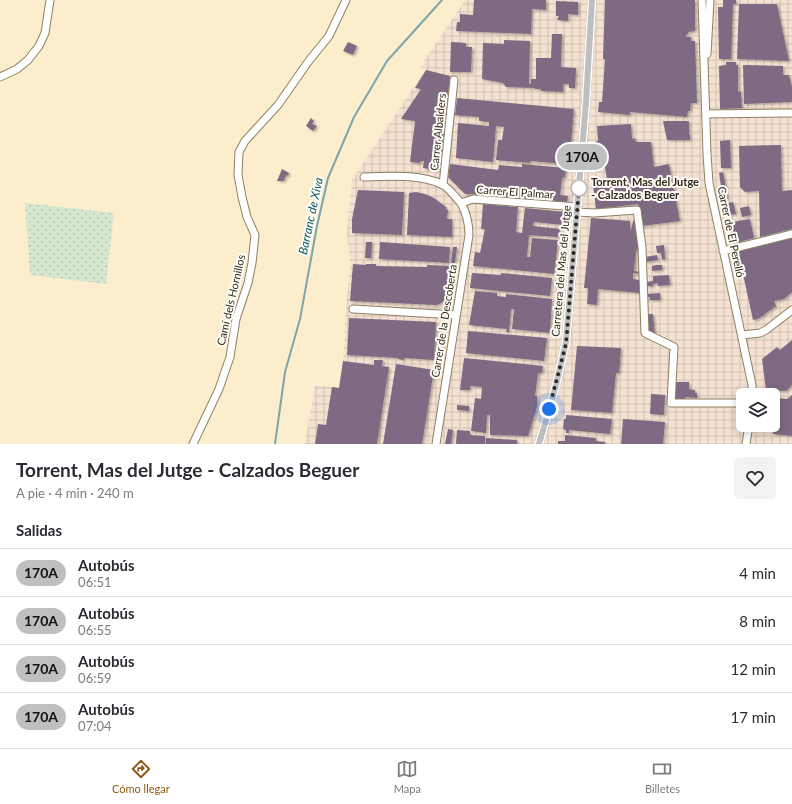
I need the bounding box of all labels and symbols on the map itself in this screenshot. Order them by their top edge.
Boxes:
street label: Carrer Albalders [427,92,448,171]
line badge: 170A [554,144,610,170]
place label: Torrent, Mas del Jutge - Calzados Beguer [591,175,699,201]
water label: Barranc de Xiva [295,176,326,256]
marker: Torrent, Mas del Jutge - Calzados Beguer [570,179,588,197]
street label: Carrer El Palmar [476,182,554,201]
street label: Carrer de El Perelló [716,185,747,279]
street label: Carretera del Mas del Jutge [548,205,573,337]
street label: Camí dels Hornillos [214,253,247,347]
street label: Carrer de la Descoberta [428,263,459,378]
your location [539,399,559,419]

